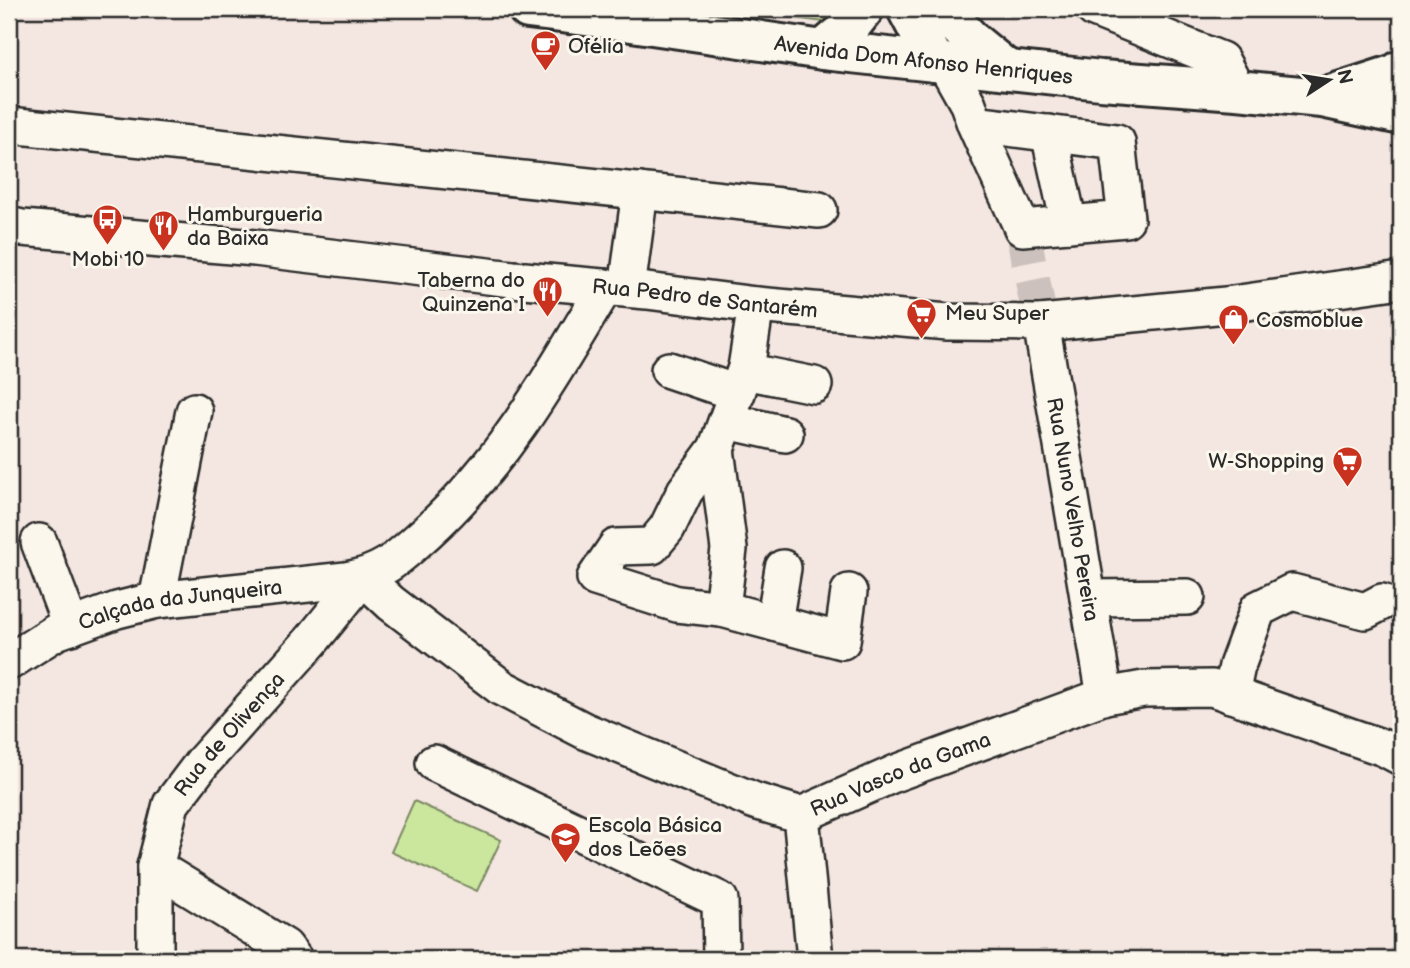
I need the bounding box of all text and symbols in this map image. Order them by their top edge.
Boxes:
cafe icon: Ofélia [528,29,562,73]
street label: Avenida Dom Afonso Henriques [773,31,1074,90]
place label: Ofélia [568,34,624,59]
north arrow [1294,46,1364,116]
text: N [1331,67,1357,86]
bus stop icon: Mobi 10 [91,202,125,246]
place label: Hamburgueria da Baixa [187,202,323,251]
restaurant icon: Hamburgueria da Baixa [147,209,181,253]
place label: Mobi 10 [72,247,144,272]
place label: Taberna do Quinzena I [417,268,525,317]
street label: Rua Pedro de Santarém [591,274,819,323]
restaurant icon: Taberna do Quinzena I [531,275,565,319]
supermarket icon: Meu Super [905,296,939,340]
place label: Meu Super [945,301,1050,326]
shop icon: Cosmoblue [1216,303,1250,347]
place label: Cosmoblue [1256,308,1363,333]
street label: Rua Nuno Velho Pereira [1041,396,1104,623]
supermarket icon: W-Shopping [1330,444,1364,488]
place label: W-Shopping [1208,449,1324,474]
street label: Calçada da Junqueira [75,575,284,636]
street label: Rua de Olivença [169,667,290,802]
street label: Rua Vasco da Gama [806,727,994,822]
place label: Escola Básica dos Leões [588,813,722,862]
school or university icon: Escola Básica dos Leões [548,820,582,864]

